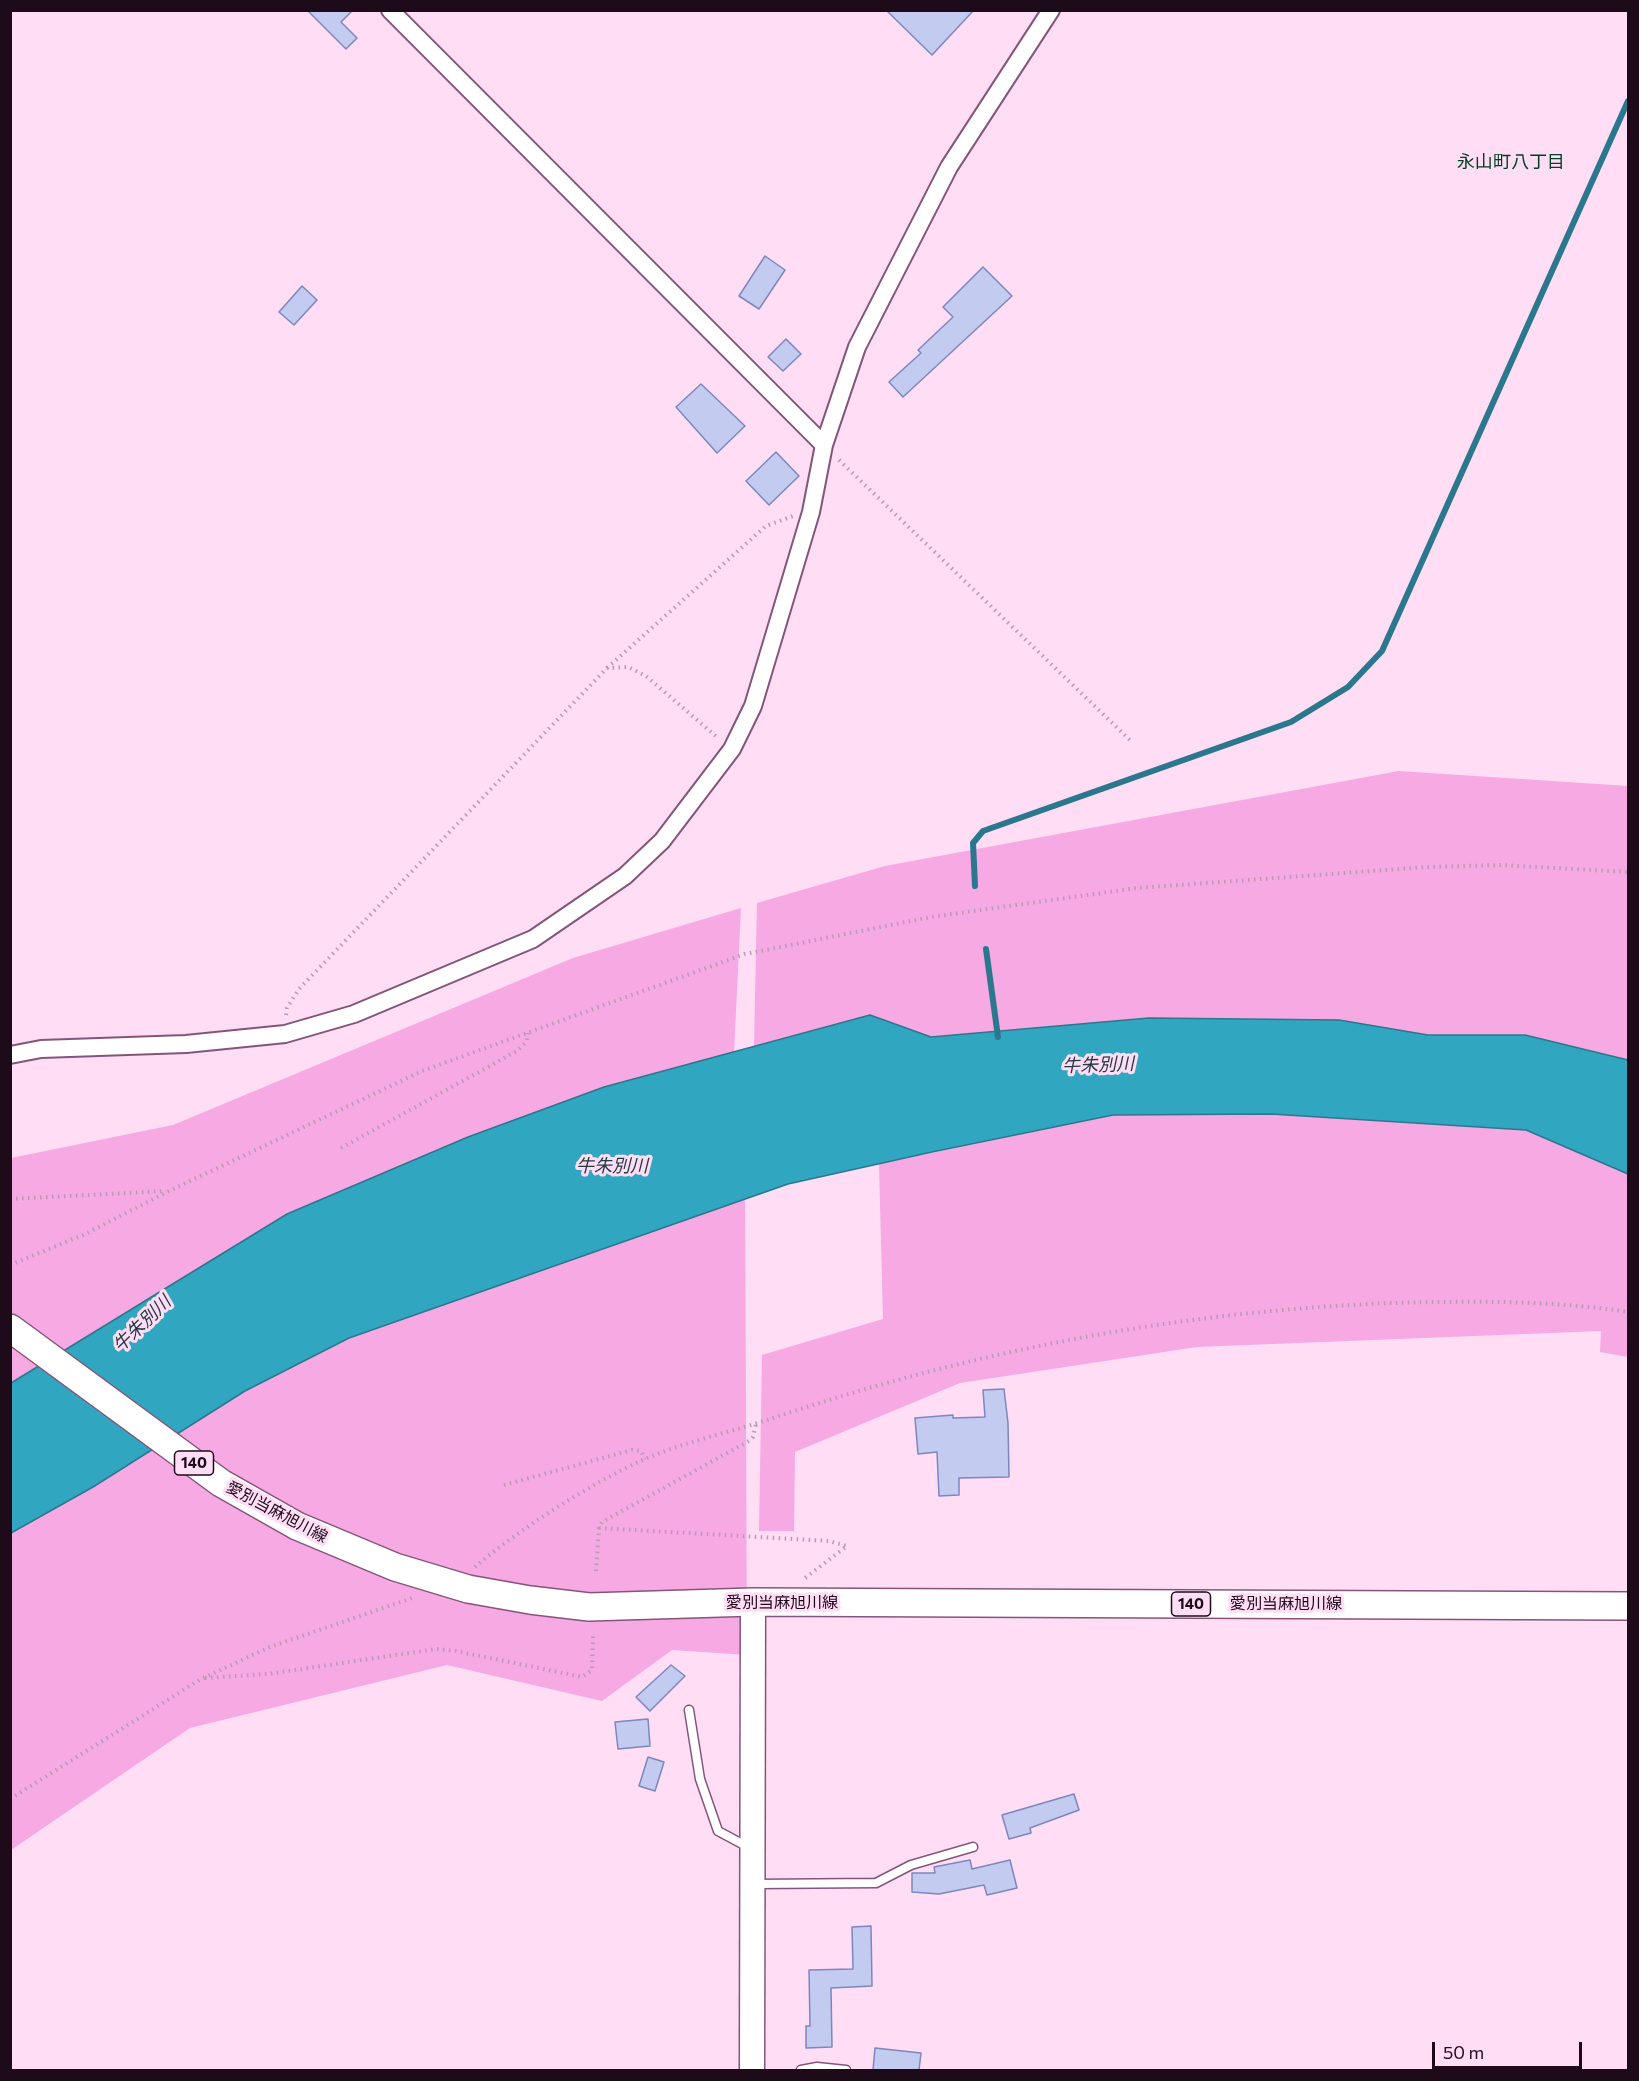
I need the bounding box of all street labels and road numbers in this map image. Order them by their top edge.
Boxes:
road number: 140 [174,1451,214,1475]
street label: 愛別当麻旭川線 [223,1477,331,1547]
road number: 140 [1172,1592,1210,1616]
street label: 愛別当麻旭川線 [726,1593,838,1613]
street label: 愛別当麻旭川線 [1230,1594,1342,1614]

